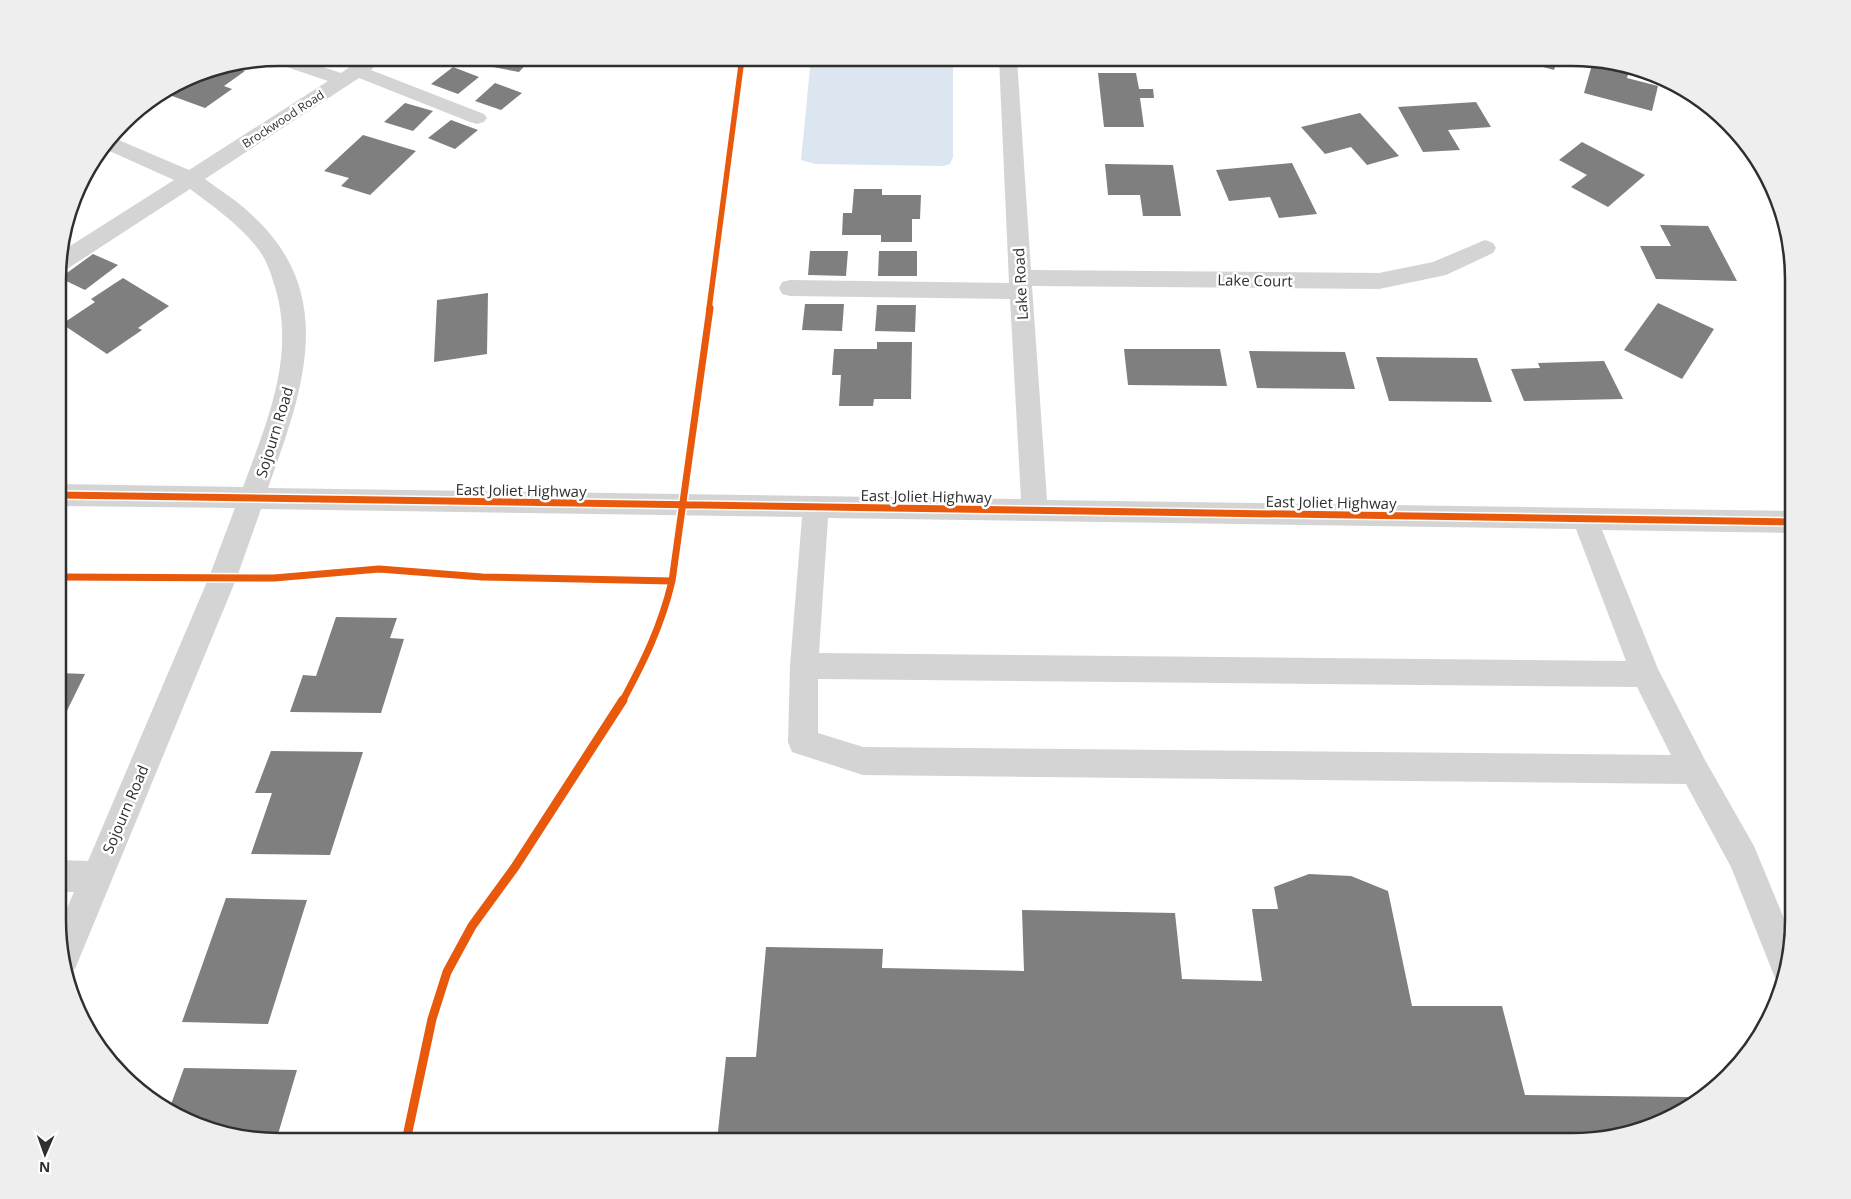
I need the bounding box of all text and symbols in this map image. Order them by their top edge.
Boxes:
street label: Brockwood Road [239,86,327,152]
street label: Lake Road [1008,247,1032,321]
street label: Lake Court [1217,269,1293,291]
street label: Sojourn Road [251,384,297,480]
street label: East Joliet Highway [455,479,587,501]
street label: East Joliet Highway [860,485,992,507]
street label: East Joliet Highway [1265,491,1397,513]
street label: Sojourn Road [97,762,153,856]
north arrow [20,1129,70,1179]
text: N [39,1158,51,1177]

